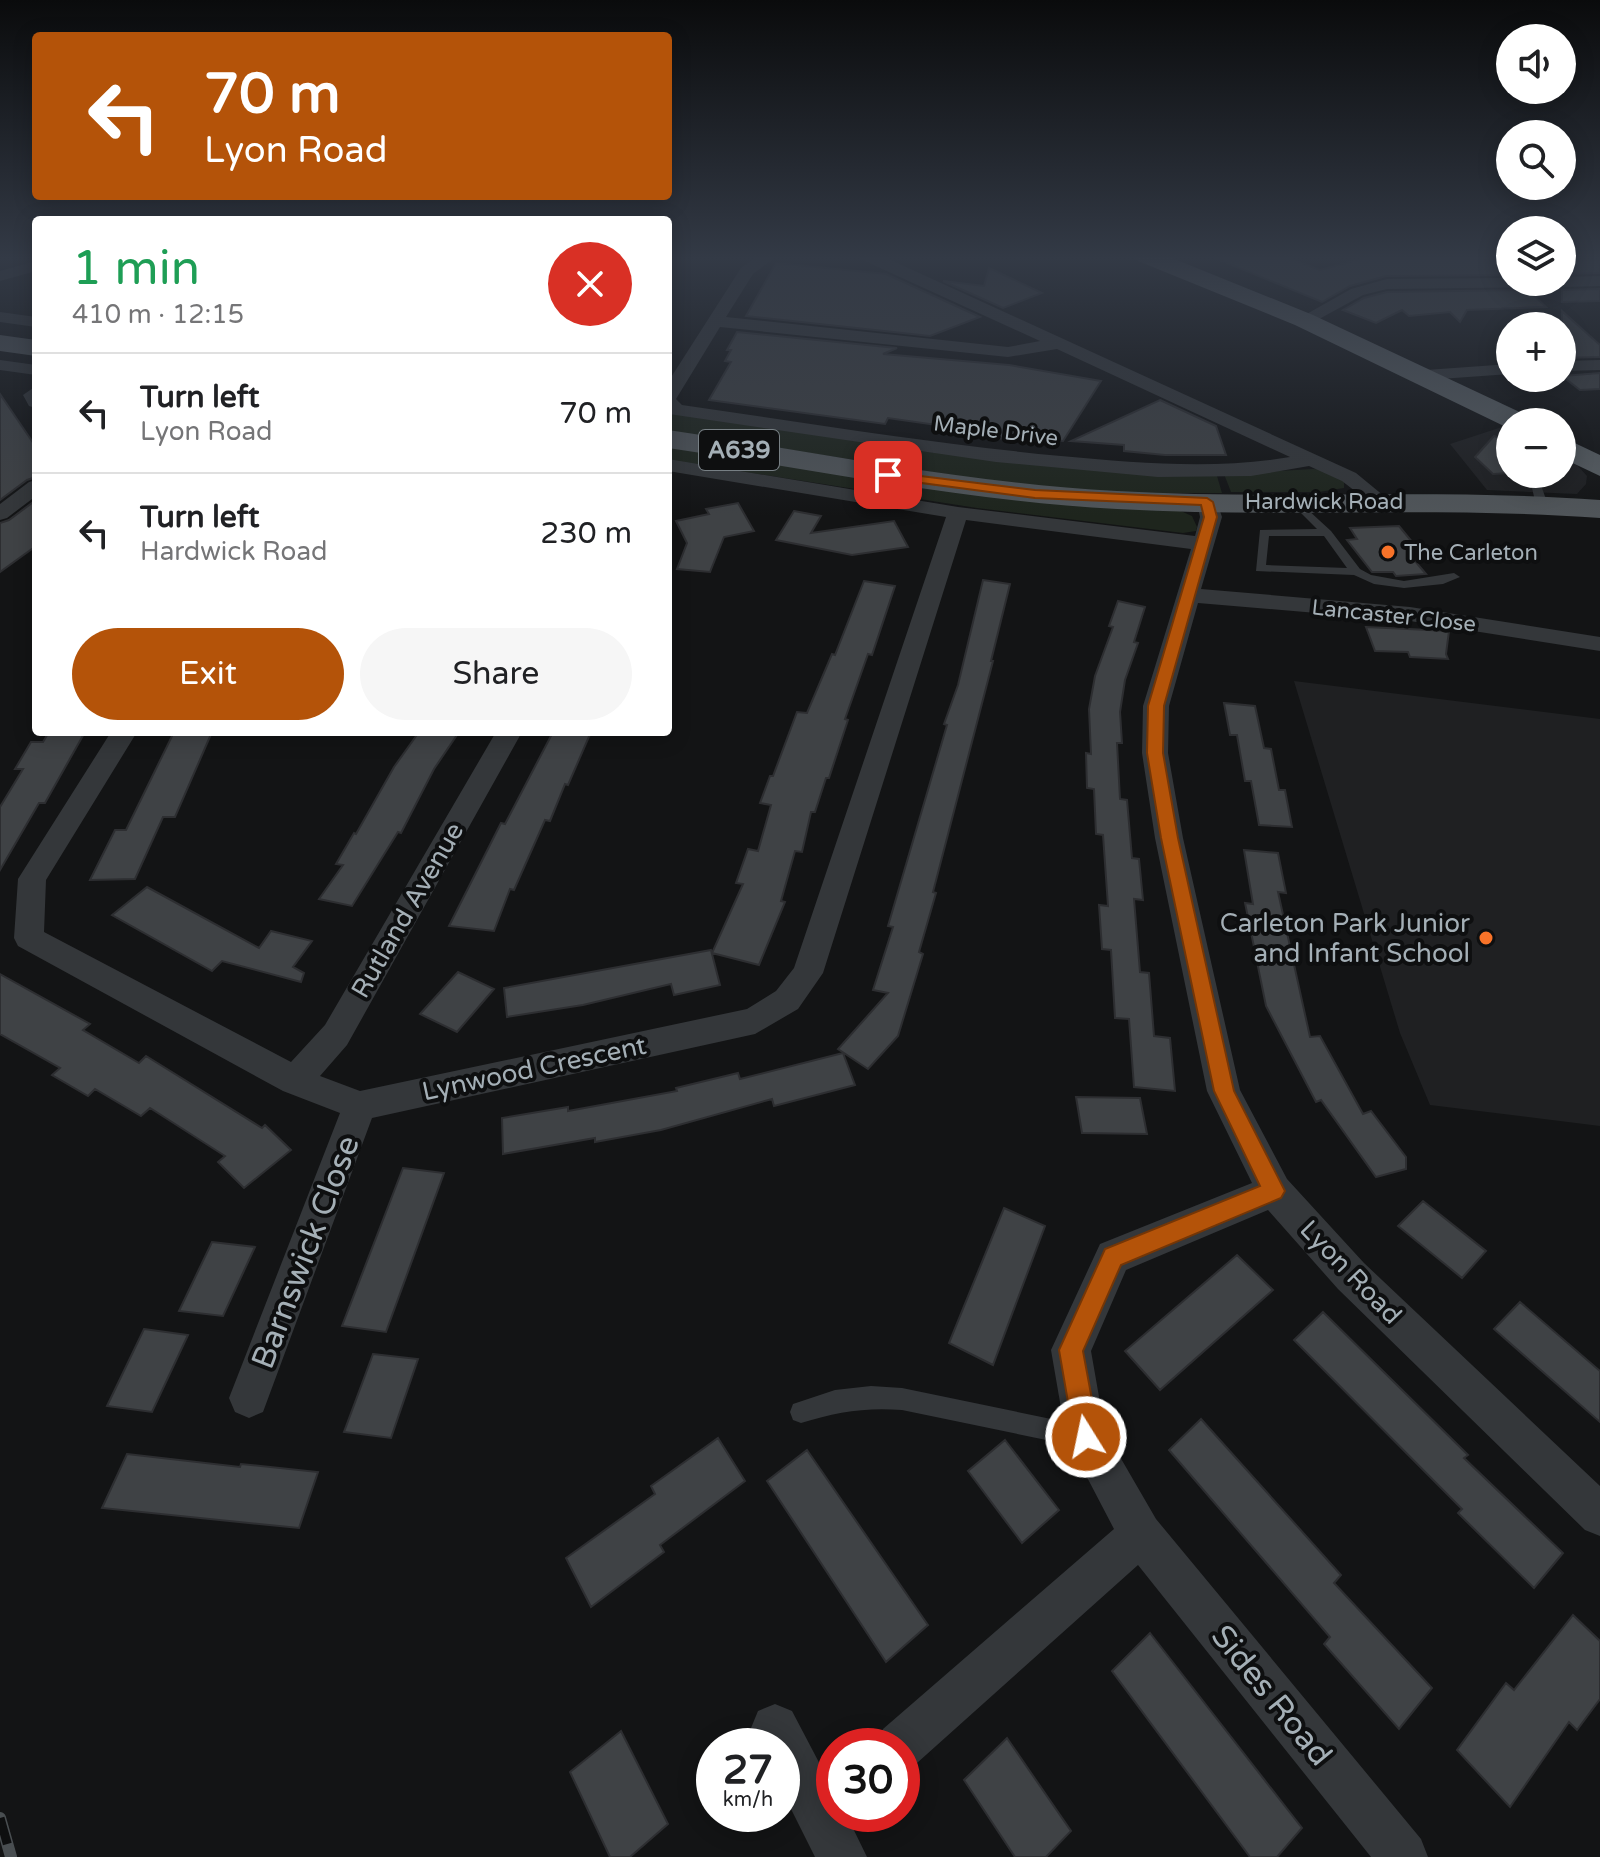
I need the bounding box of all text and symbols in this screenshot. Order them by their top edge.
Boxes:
map controls [1496,24,1576,488]
button: sound [1496,24,1576,104]
text: 70 m [204,61,340,128]
icon: left [72,64,176,168]
button: search [1496,120,1576,200]
text: Lyon Road [204,129,387,172]
button: layers [1496,216,1576,296]
text: 1 min [72,240,200,298]
button: close [548,242,632,326]
text: 410 m · 12:15 [72,299,244,330]
button: + [1496,312,1576,392]
text: Turn left [140,379,259,416]
icon: left [72,391,116,435]
text: 70 m [559,395,632,432]
button: − [1496,408,1576,488]
street label: Maple Drive [932,410,1060,452]
text: Lyon Road [140,416,273,447]
road number: A639 [699,430,779,470]
pin [854,441,922,509]
icon: arrive [866,453,910,497]
street label: Hardwick Road [1245,489,1403,515]
text: Turn left [140,499,259,536]
icon: left [72,511,116,555]
text: 230 m [540,515,632,552]
text: Hardwick Road [140,536,327,567]
place label: The Carleton [1404,540,1538,566]
marker: The Carleton [1379,543,1397,561]
street label: Lancaster Close [1310,594,1477,638]
button: Exit [72,628,344,720]
button: Share [360,628,632,720]
street label: Rutland Avenue [345,817,470,1003]
place label: Carleton Park Junior and Infant School [1220,908,1470,969]
marker: Carleton Park Junior and Infant School [1477,929,1495,947]
street label: Lynwood Crescent [419,1030,649,1107]
street label: Barnswick Close [244,1131,368,1374]
street label: Lyon Road [1293,1214,1408,1331]
position arrow [1044,1395,1128,1479]
street label: Sides Road [1203,1618,1339,1774]
speed limit sign: 30 [816,1728,920,1832]
text: 27 [723,1746,773,1794]
text: km/h [723,1788,773,1812]

